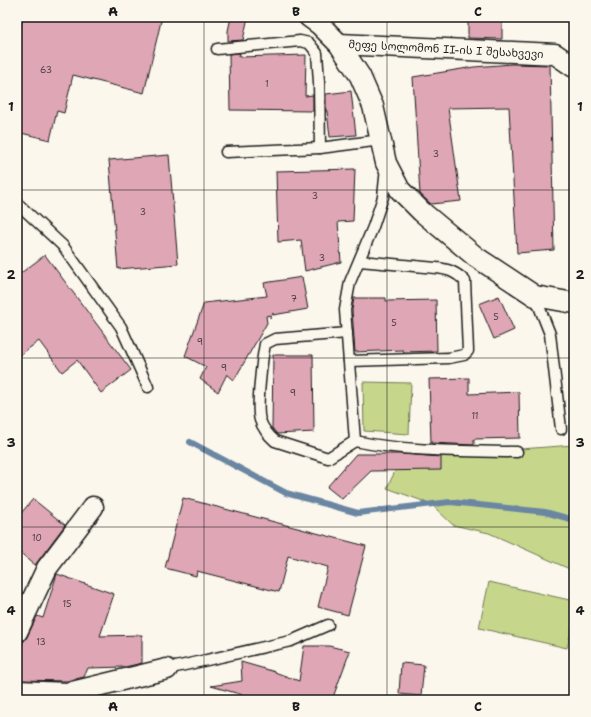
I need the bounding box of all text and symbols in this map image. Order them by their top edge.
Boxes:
text: A [108,3,118,20]
text: B [292,3,300,20]
text: C [474,3,482,20]
street label: მეფე სოლომონ II-ის I შესახვევი [348,37,544,62]
house number: 63 [40,64,52,76]
house number: 1 [265,78,269,90]
text: 1 [8,98,14,115]
text: 1 [577,98,583,115]
house number: 3 [433,148,439,160]
house number: 3 [312,190,318,202]
house number: 3 [140,206,146,218]
house number: 3 [319,252,325,264]
text: 2 [6,266,16,283]
text: 2 [575,266,585,283]
house number: 7 [291,293,297,305]
house number: 5 [493,311,499,323]
house number: 5 [391,317,397,329]
house number: 9 [197,336,203,348]
house number: 9 [221,362,227,374]
house number: 9 [290,387,296,399]
house number: 11 [471,410,479,422]
text: 3 [6,434,16,451]
text: 3 [575,434,585,451]
house number: 10 [32,532,42,544]
house number: 15 [62,598,72,610]
text: 4 [6,602,16,619]
text: 4 [575,602,585,619]
house number: 13 [36,636,46,648]
text: A [108,698,118,715]
text: B [292,698,300,715]
text: C [474,698,482,715]

